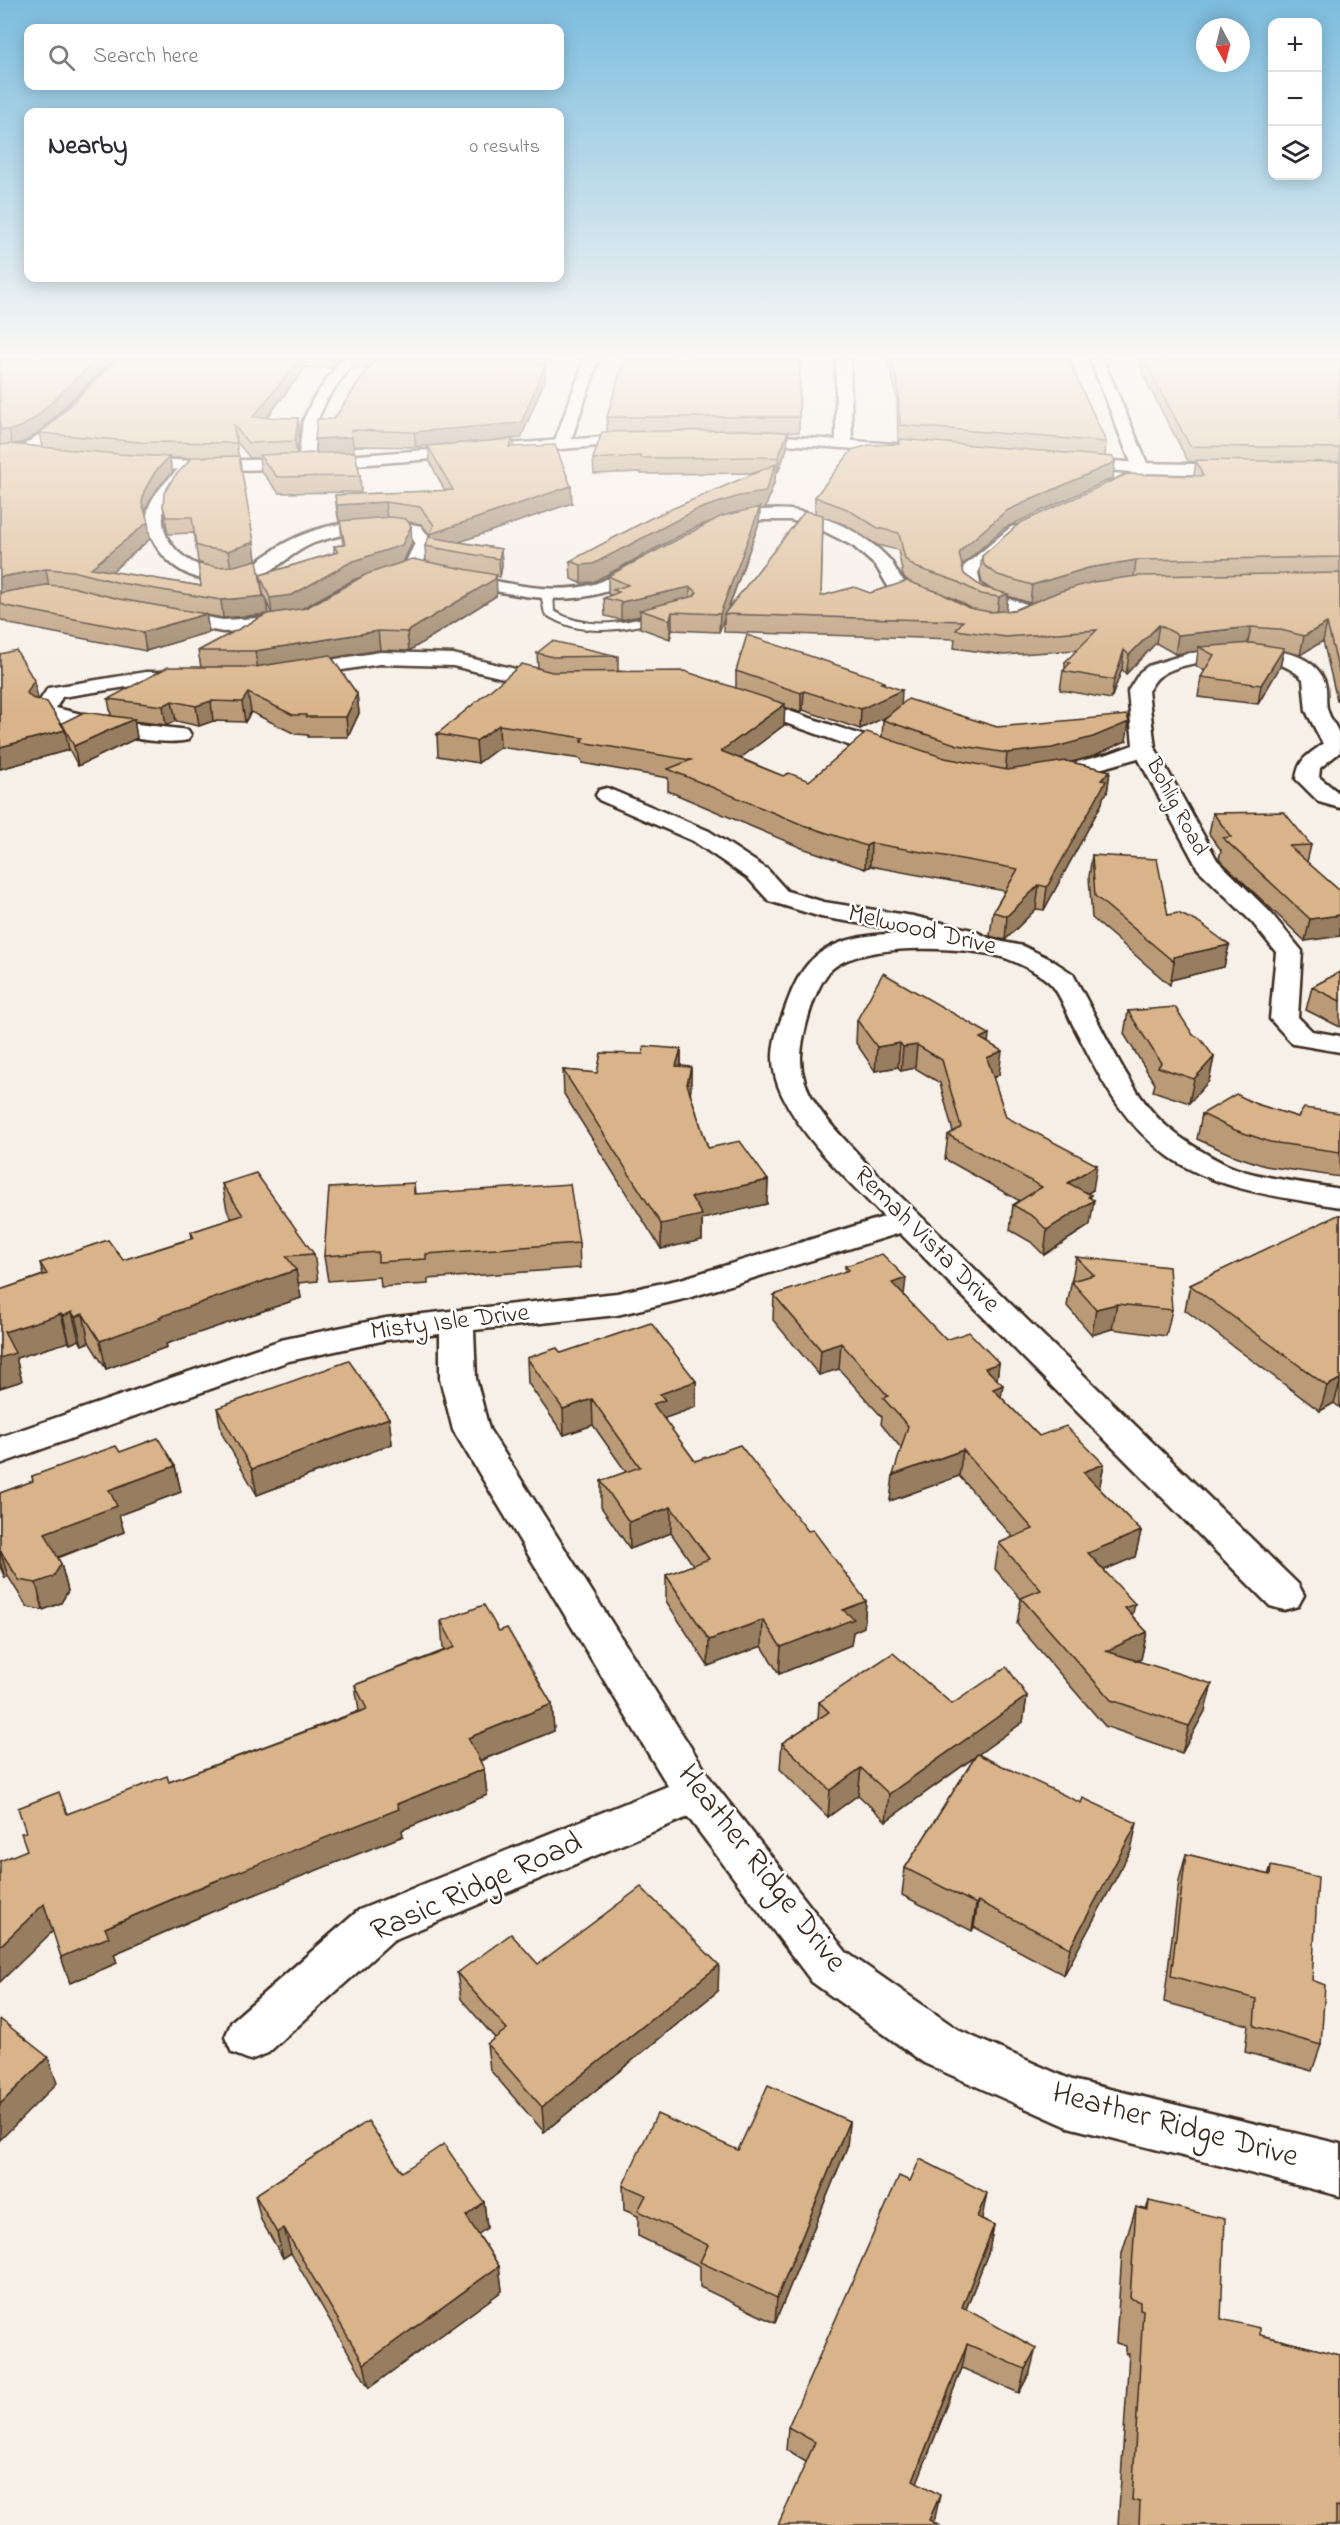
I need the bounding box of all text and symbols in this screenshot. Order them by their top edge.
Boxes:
north arrow [1196,18,1250,72]
map controls [1268,18,1322,180]
button: + [1268,18,1322,72]
search box [24,24,564,90]
icon: search [45,41,78,74]
text: Search here [93,41,198,73]
button: − [1268,72,1322,126]
button: layers [1268,126,1322,180]
text: Nearby [48,128,127,166]
text: 0 results [469,133,540,162]
street label: Bohlig Road [1135,751,1215,862]
street label: Melwood Drive [844,895,1000,967]
street label: Remah Vista Drive [844,1158,1008,1322]
street label: Misty Isle Drive [369,1294,532,1352]
street label: Heather Ridge Drive [664,1755,858,1984]
street label: Rasic Ridge Road [364,1820,590,1956]
street label: Heather Ridge Drive [1047,2071,1304,2182]

